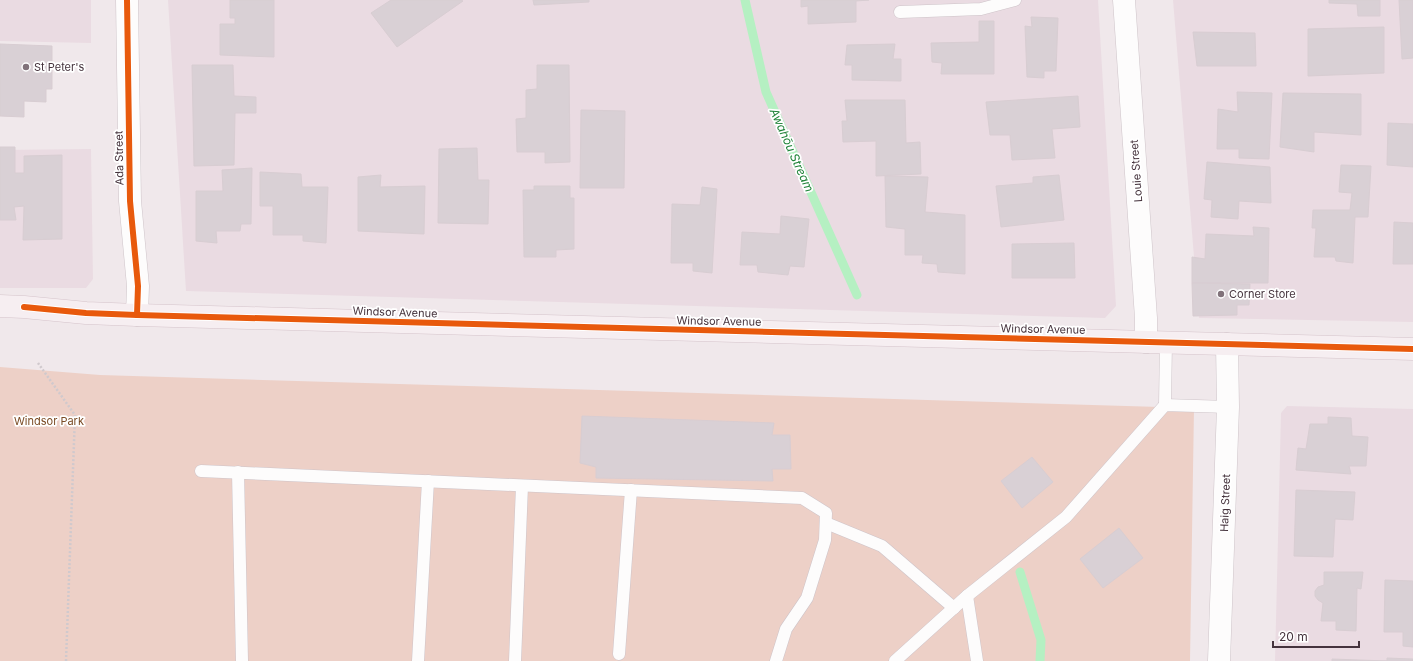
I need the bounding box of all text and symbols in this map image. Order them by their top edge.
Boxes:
place label: St Peter's [34,60,84,74]
marker: St Peter's [21,62,31,72]
water label: Awahōu Stream [766,105,817,195]
street label: Ada Street [112,130,126,185]
street label: Louie Street [1127,139,1145,203]
place label: Corner Store [1229,287,1296,301]
marker: Corner Store [1216,289,1226,299]
street label: Windsor Avenue [352,304,438,320]
street label: Windsor Avenue [676,313,762,329]
street label: Windsor Avenue [1000,321,1086,337]
park label: Windsor Park [14,414,84,428]
street label: Haig Street [1217,473,1233,532]
scale bar [1273,623,1359,649]
text: 20 m [1279,629,1308,644]

